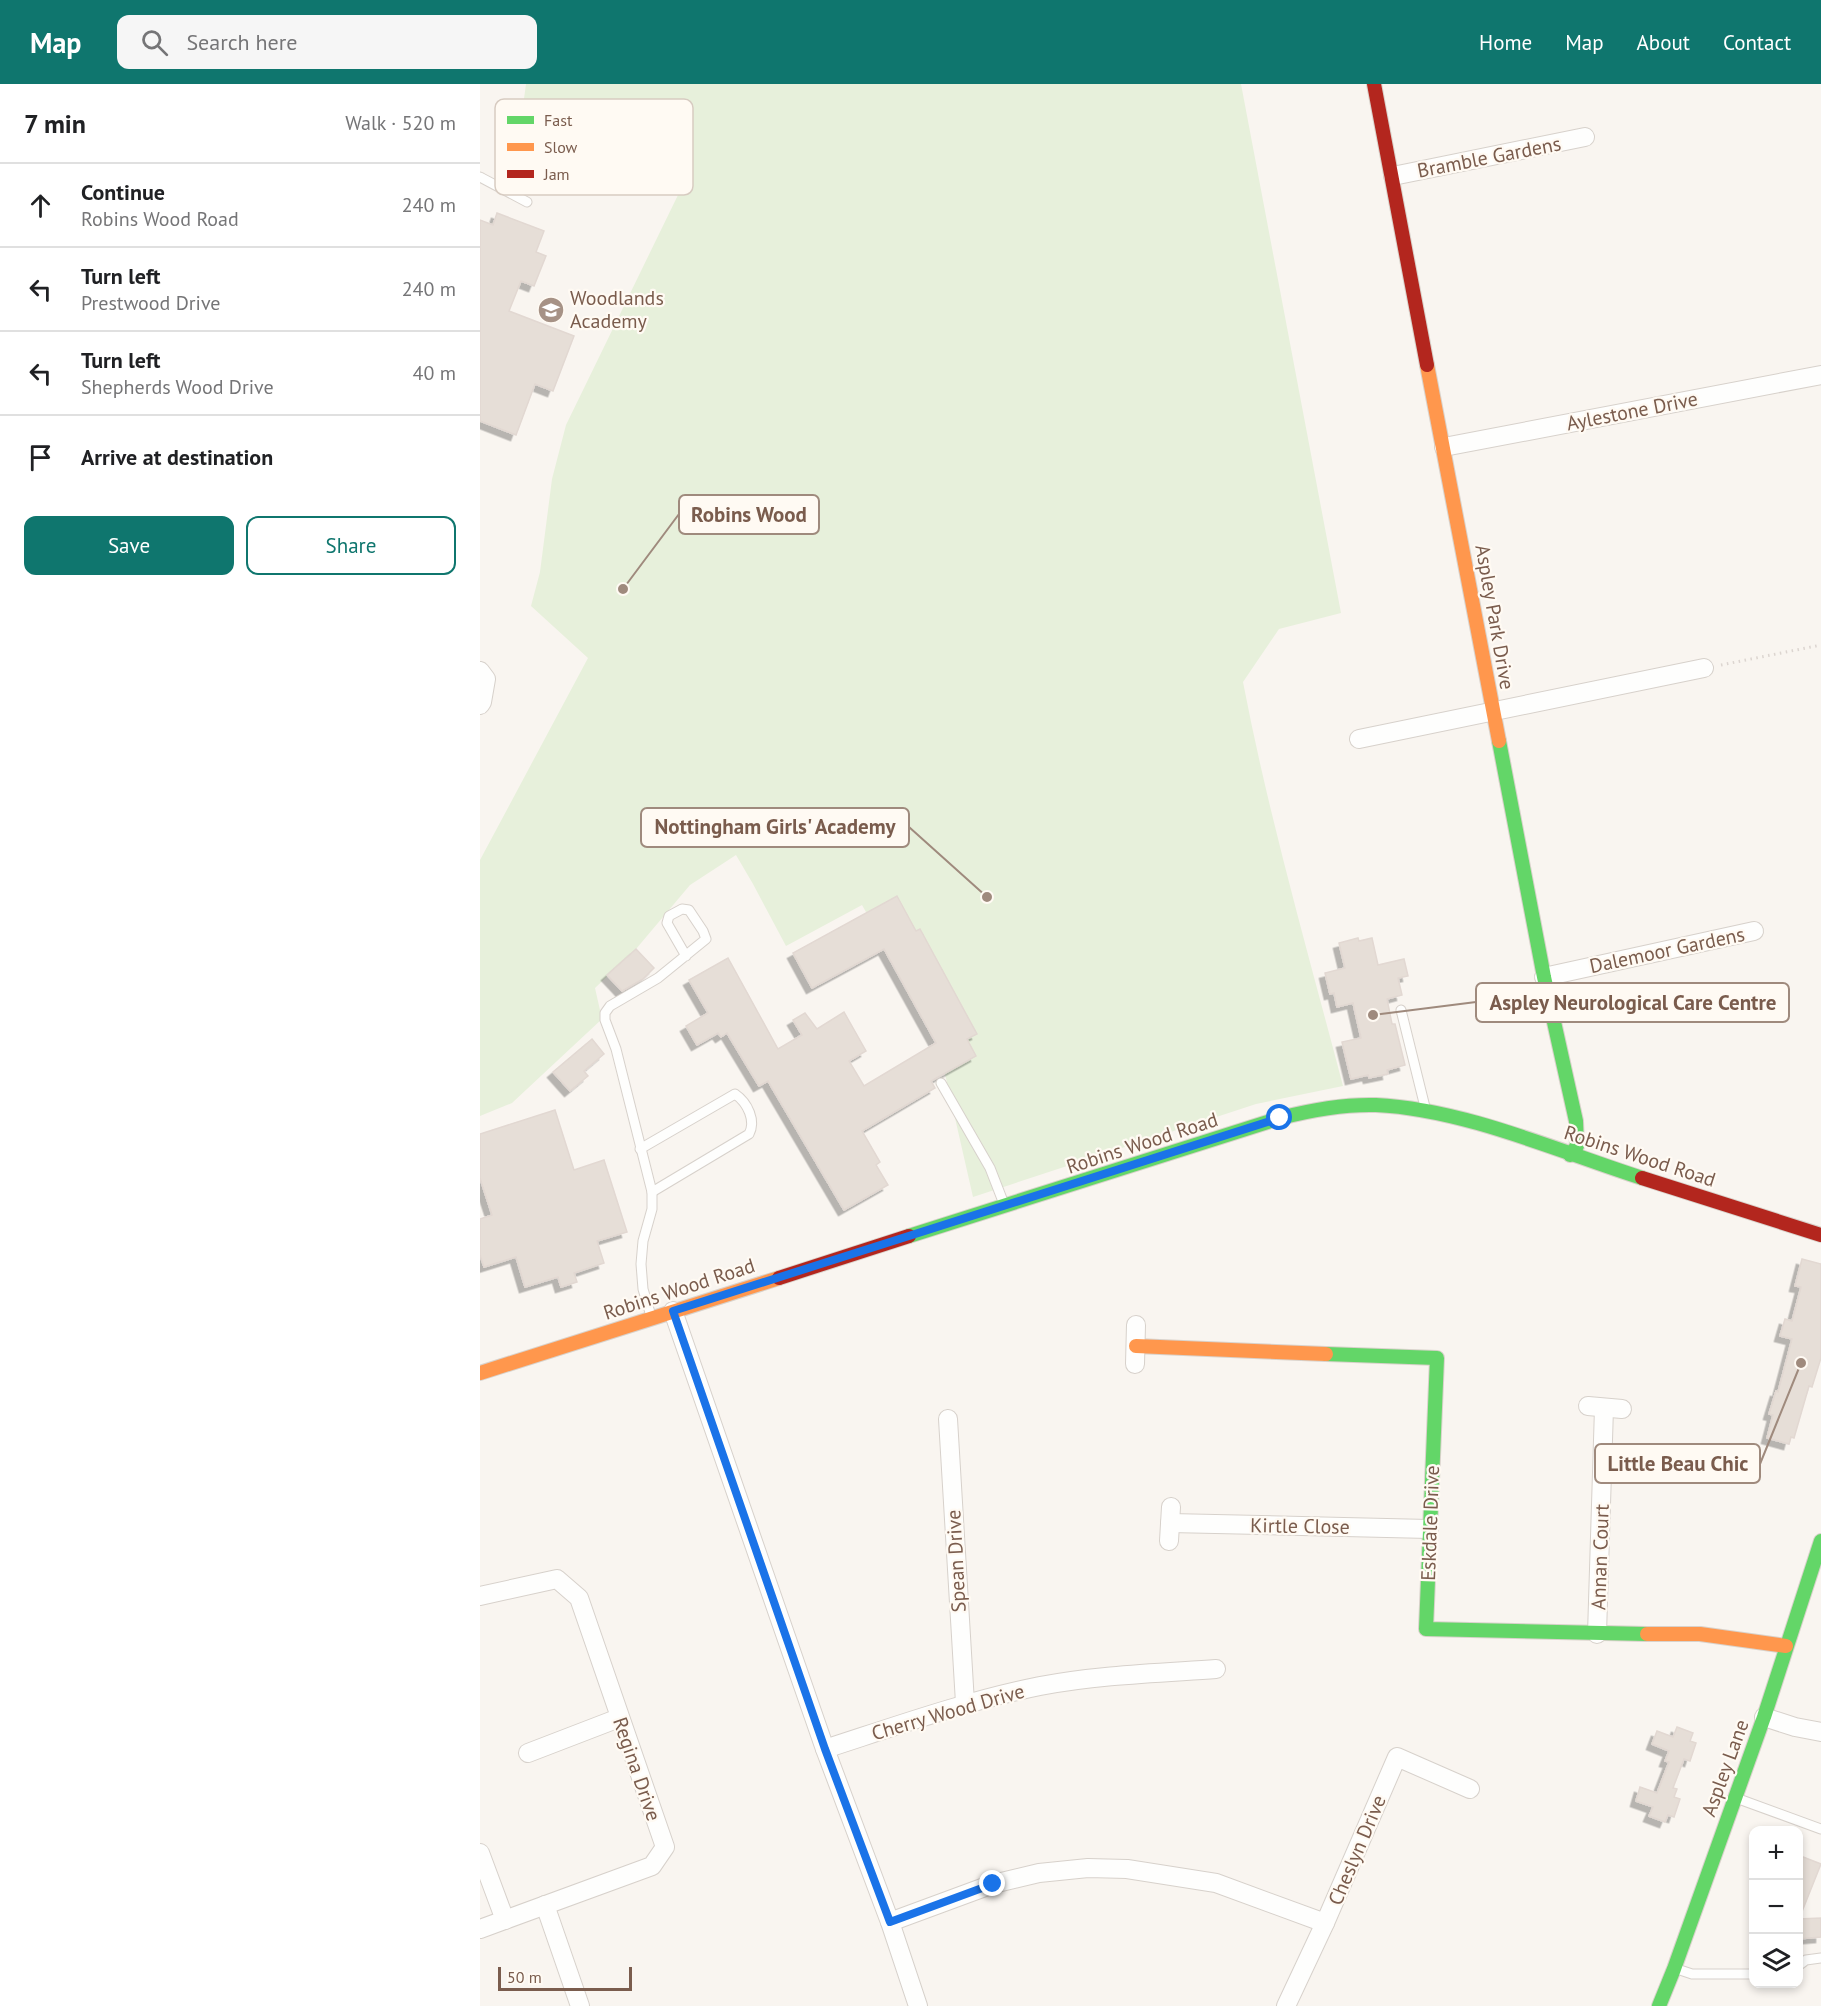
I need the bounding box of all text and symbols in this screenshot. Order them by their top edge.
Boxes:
search box [117,15,537,69]
text: Map [30,24,81,61]
icon: search [138,26,171,59]
text: Search here [186,28,297,56]
text: Home [1479,29,1532,56]
text: Map [1565,29,1604,56]
text: About [1637,29,1690,56]
text: Contact [1723,29,1791,56]
legend [495,99,693,195]
text: 7 min [24,107,86,140]
text: Walk · 520 m [345,110,456,136]
text: Fast [544,110,573,130]
street label: Bramble Gardens [1415,130,1563,184]
text: Slow [544,137,578,157]
text: Jam [543,164,570,184]
text: Continue [81,178,165,206]
icon: ahead [24,189,57,222]
text: 240 m [402,192,456,218]
text: Robins Wood Road [81,206,239,232]
text: Turn left [81,262,161,290]
icon: left [24,273,57,306]
text: 240 m [402,276,456,302]
place label: Woodlands Academy [570,285,664,334]
text: Prestwood Drive [81,290,220,316]
school or university icon: Woodlands Academy [536,295,566,325]
text: Turn left [81,346,161,374]
icon: left [24,357,57,390]
text: 40 m [413,360,456,386]
text: Shepherds Wood Drive [81,374,274,400]
street label: Aylestone Drive [1564,386,1700,436]
icon: arrive [24,441,57,474]
text: Arrive at destination [81,443,273,471]
callout: Robins Wood [679,495,819,534]
text: Robins Wood [691,501,807,528]
button: Save [24,516,234,575]
button: Share [246,516,456,575]
street label: Aspley Park Drive [1469,542,1521,692]
callout: Nottingham Girls' Academy [641,808,909,847]
text: Nottingham Girls' Academy [654,813,897,840]
street label: Dalemoor Gardens [1587,921,1747,979]
callout: Aspley Neurological Care Centre [1476,983,1789,1022]
text: Aspley Neurological Care Centre [1489,989,1777,1016]
route start [1266,1104,1292,1130]
street label: Robins Wood Road [1063,1106,1221,1180]
street label: Robins Wood Road [1561,1119,1719,1193]
street label: Robins Wood Road [600,1252,758,1326]
callout: Little Beau Chic [1595,1444,1760,1483]
text: Little Beau Chic [1608,1450,1748,1477]
street label: Eskdale Drive [1415,1465,1445,1581]
street label: Annan Court [1585,1503,1615,1611]
street label: Spean Drive [940,1509,972,1613]
street label: Kirtle Close [1250,1512,1350,1540]
street label: Cherry Wood Drive [869,1678,1027,1746]
street label: Regina Drive [607,1714,667,1824]
street label: Aspley Lane [1695,1716,1755,1820]
street label: Cheslyn Drive [1322,1791,1392,1909]
map controls [1749,1826,1803,1988]
button: + [1749,1826,1803,1880]
route end [979,1870,1005,1896]
button: − [1749,1880,1803,1934]
button: layers [1749,1934,1803,1988]
scale bar [498,1964,632,1992]
text: 50 m [507,1967,542,1987]

